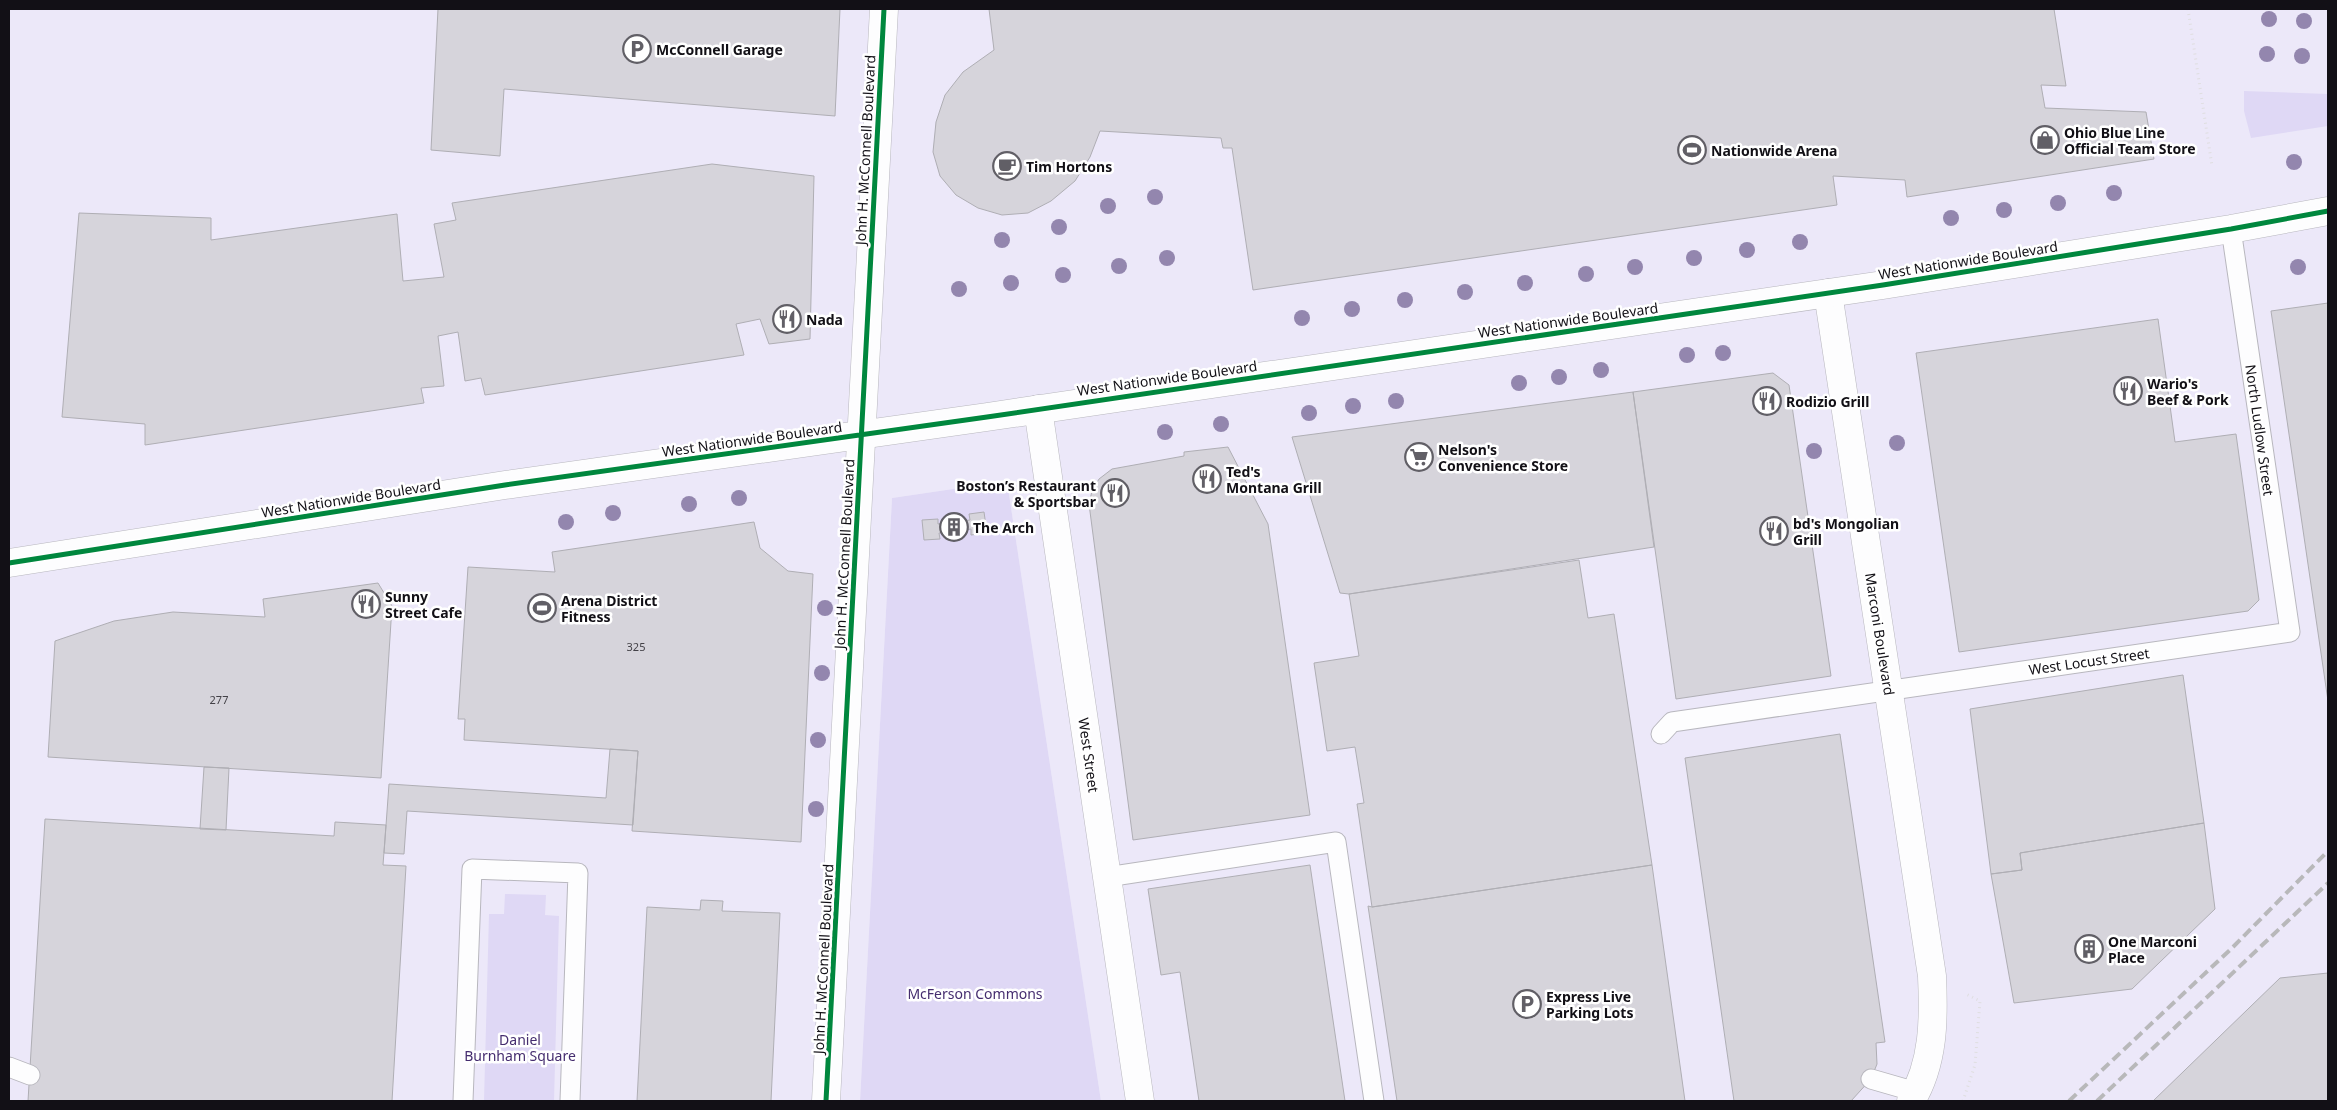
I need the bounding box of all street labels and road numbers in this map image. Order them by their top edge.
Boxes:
street label: John H. McConnell Boulevard [850,54,879,248]
street label: West Nationwide Boulevard [1877,236,2059,284]
street label: West Nationwide Boulevard [1477,298,1659,342]
street label: West Nationwide Boulevard [1076,356,1258,400]
street label: North Ludlow Street [2241,363,2279,497]
street label: West Nationwide Boulevard [661,417,843,461]
street label: John H. McConnell Boulevard [829,458,858,652]
street label: West Nationwide Boulevard [260,474,442,522]
street label: Marconi Boulevard [1861,571,1899,697]
street label: West Locust Street [2027,643,2151,679]
street label: West Street [1074,716,1104,794]
street label: John H. McConnell Boulevard [808,863,837,1057]

